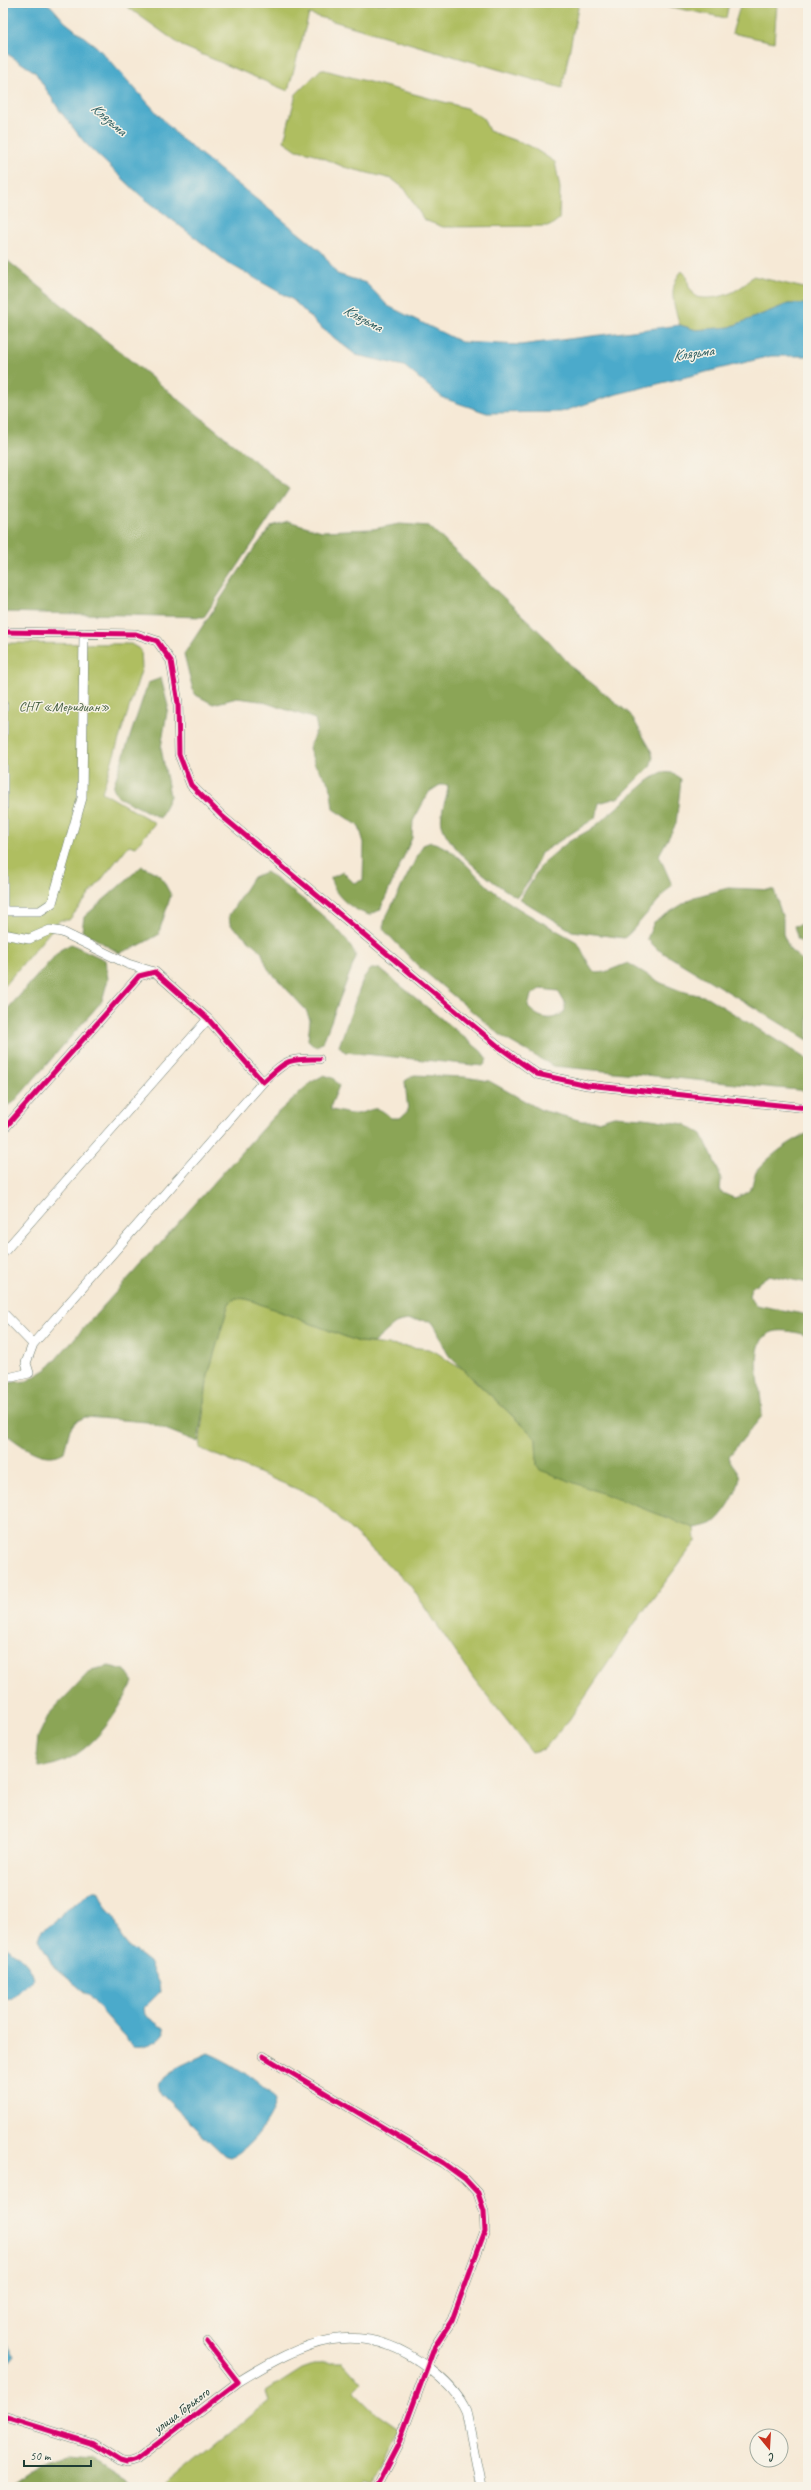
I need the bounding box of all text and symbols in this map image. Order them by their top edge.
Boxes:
water label: Клязьма [87,99,132,141]
water label: Клязьма [340,300,387,337]
water label: Клязьма [671,341,717,366]
park label: СНТ «Меридиан» [19,698,109,715]
street label: улица Горького [149,2383,214,2438]
north arrow [749,2428,789,2468]
scale bar [24,2442,91,2468]
text: 50 m [30,2448,52,2464]
text: С [766,2450,777,2465]

